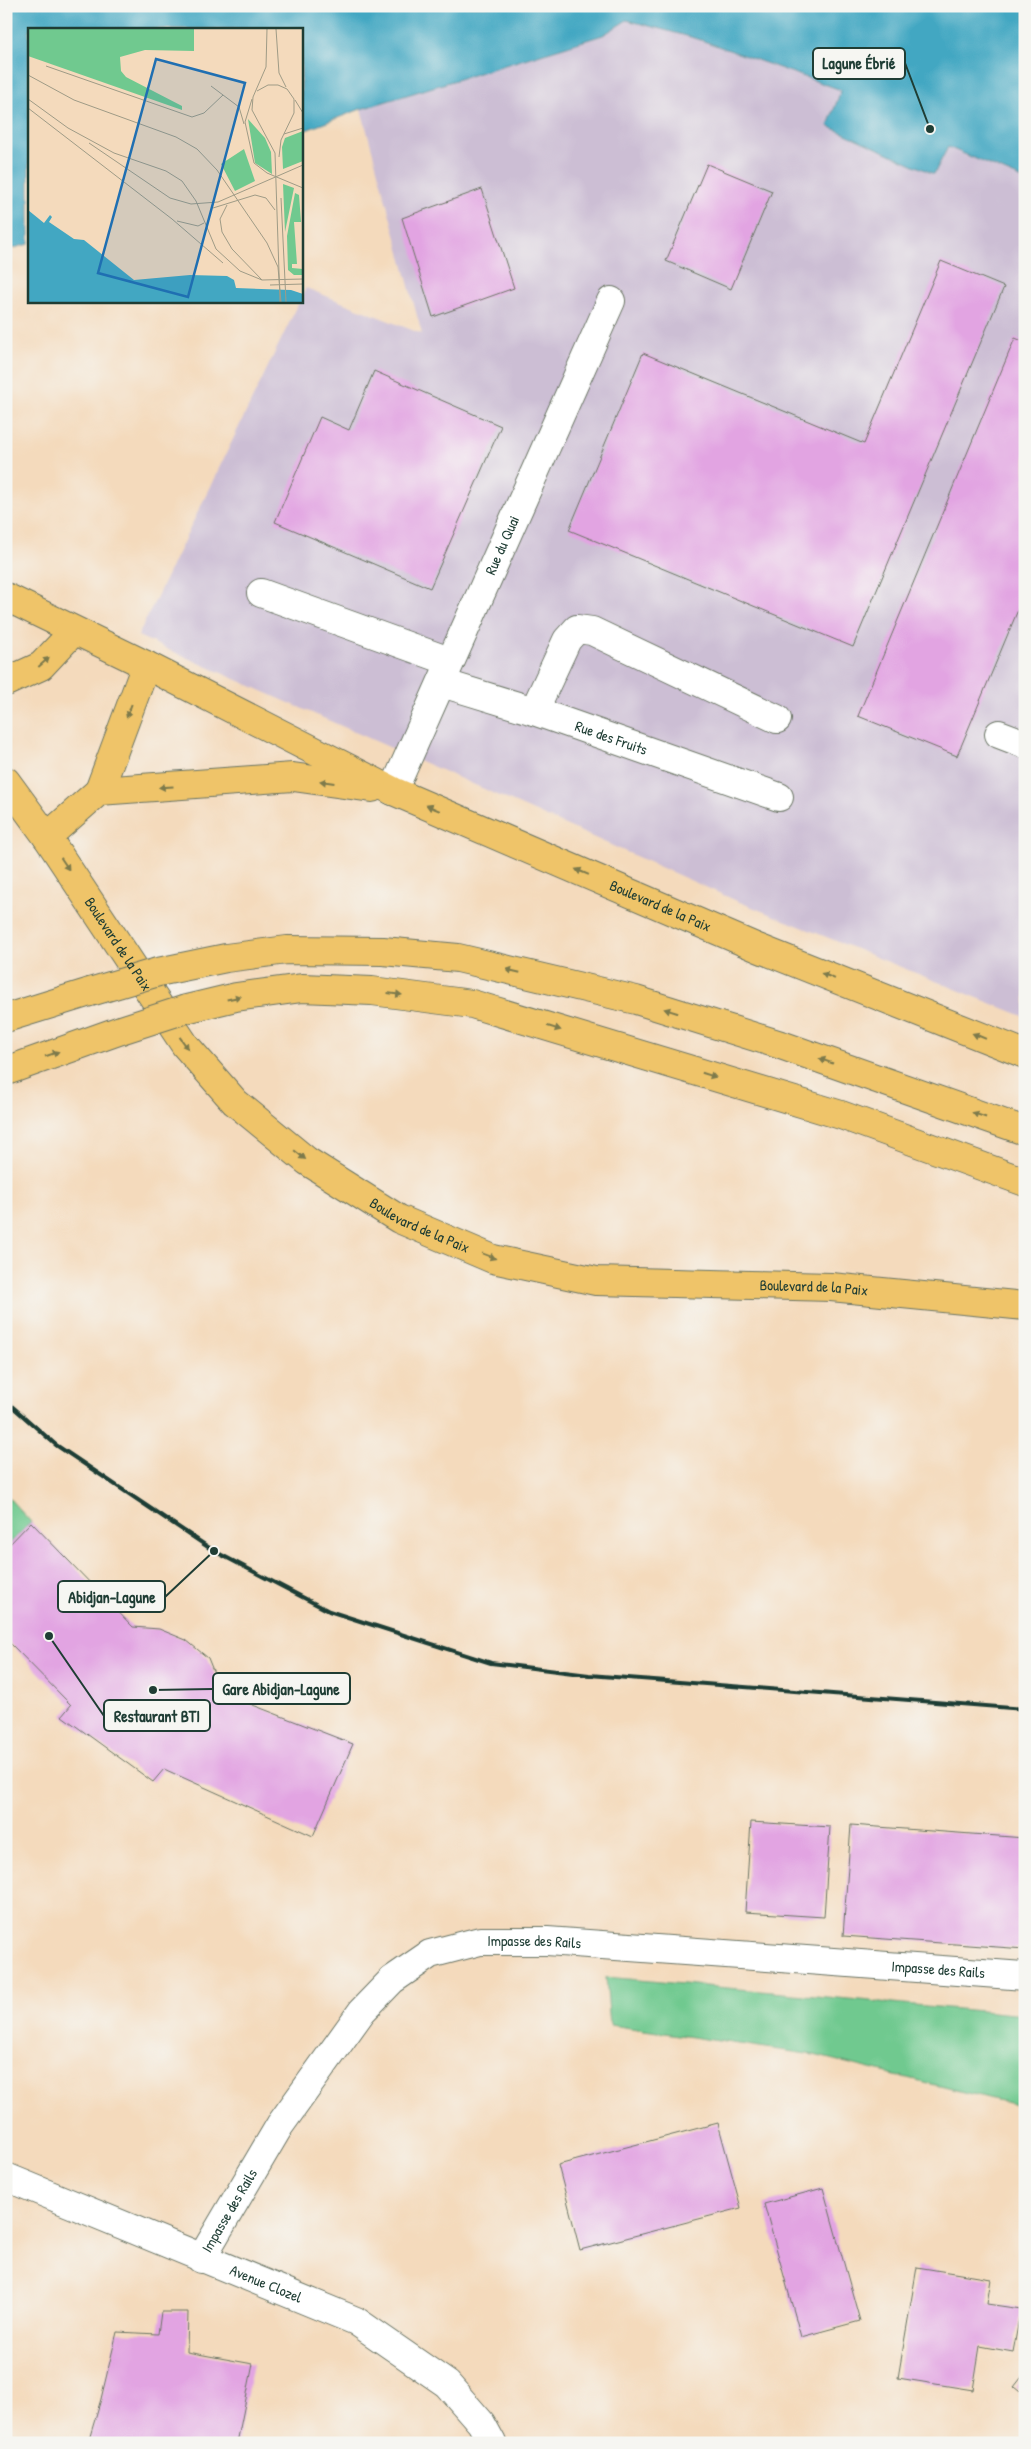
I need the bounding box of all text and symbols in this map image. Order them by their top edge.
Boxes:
inset map [28,28,302,302]
callout: Lagune Ébrié [813,48,905,79]
text: Lagune Ébrié [823,52,896,75]
street label: Rue du Quai [480,512,524,578]
one-way arrow [37,656,49,668]
one-way arrow [125,704,133,719]
street label: Rue des Fruits [572,715,650,760]
one-way arrow [319,777,335,785]
one-way arrow [157,784,173,792]
one-way arrow [426,803,440,811]
one-way arrow [60,857,69,871]
one-way arrow [575,868,589,876]
street label: Boulevard de la Paix [607,874,715,937]
street label: Boulevard de la Paix [80,893,157,995]
one-way arrow [506,967,521,975]
one-way arrow [820,972,835,980]
one-way arrow [388,990,404,998]
one-way arrow [226,994,242,1002]
one-way arrow [663,1006,678,1014]
one-way arrow [546,1025,561,1033]
one-way arrow [972,1032,987,1039]
one-way arrow [179,1036,189,1050]
one-way arrow [44,1050,59,1057]
one-way arrow [818,1057,833,1064]
one-way arrow [702,1072,717,1080]
one-way arrow [971,1111,986,1119]
one-way arrow [293,1150,306,1161]
street label: Boulevard de la Paix [366,1192,473,1258]
one-way arrow [482,1253,496,1261]
street label: Boulevard de la Paix [759,1274,869,1301]
callout: Abidjan-Lagune [58,1581,165,1612]
text: Abidjan-Lagune [68,1586,156,1609]
callout: Gare Abidjan-Lagune [213,1673,350,1704]
text: Gare Abidjan-Lagune [222,1678,340,1701]
callout: Restaurant BTI [104,1700,210,1731]
text: Restaurant BTI [114,1705,200,1727]
street label: Impasse des Rails [487,1930,582,1953]
street label: Impasse des Rails [891,1955,986,1983]
street label: Impasse des Rails [196,2165,262,2256]
street label: Avenue Clozel [227,2259,305,2308]

